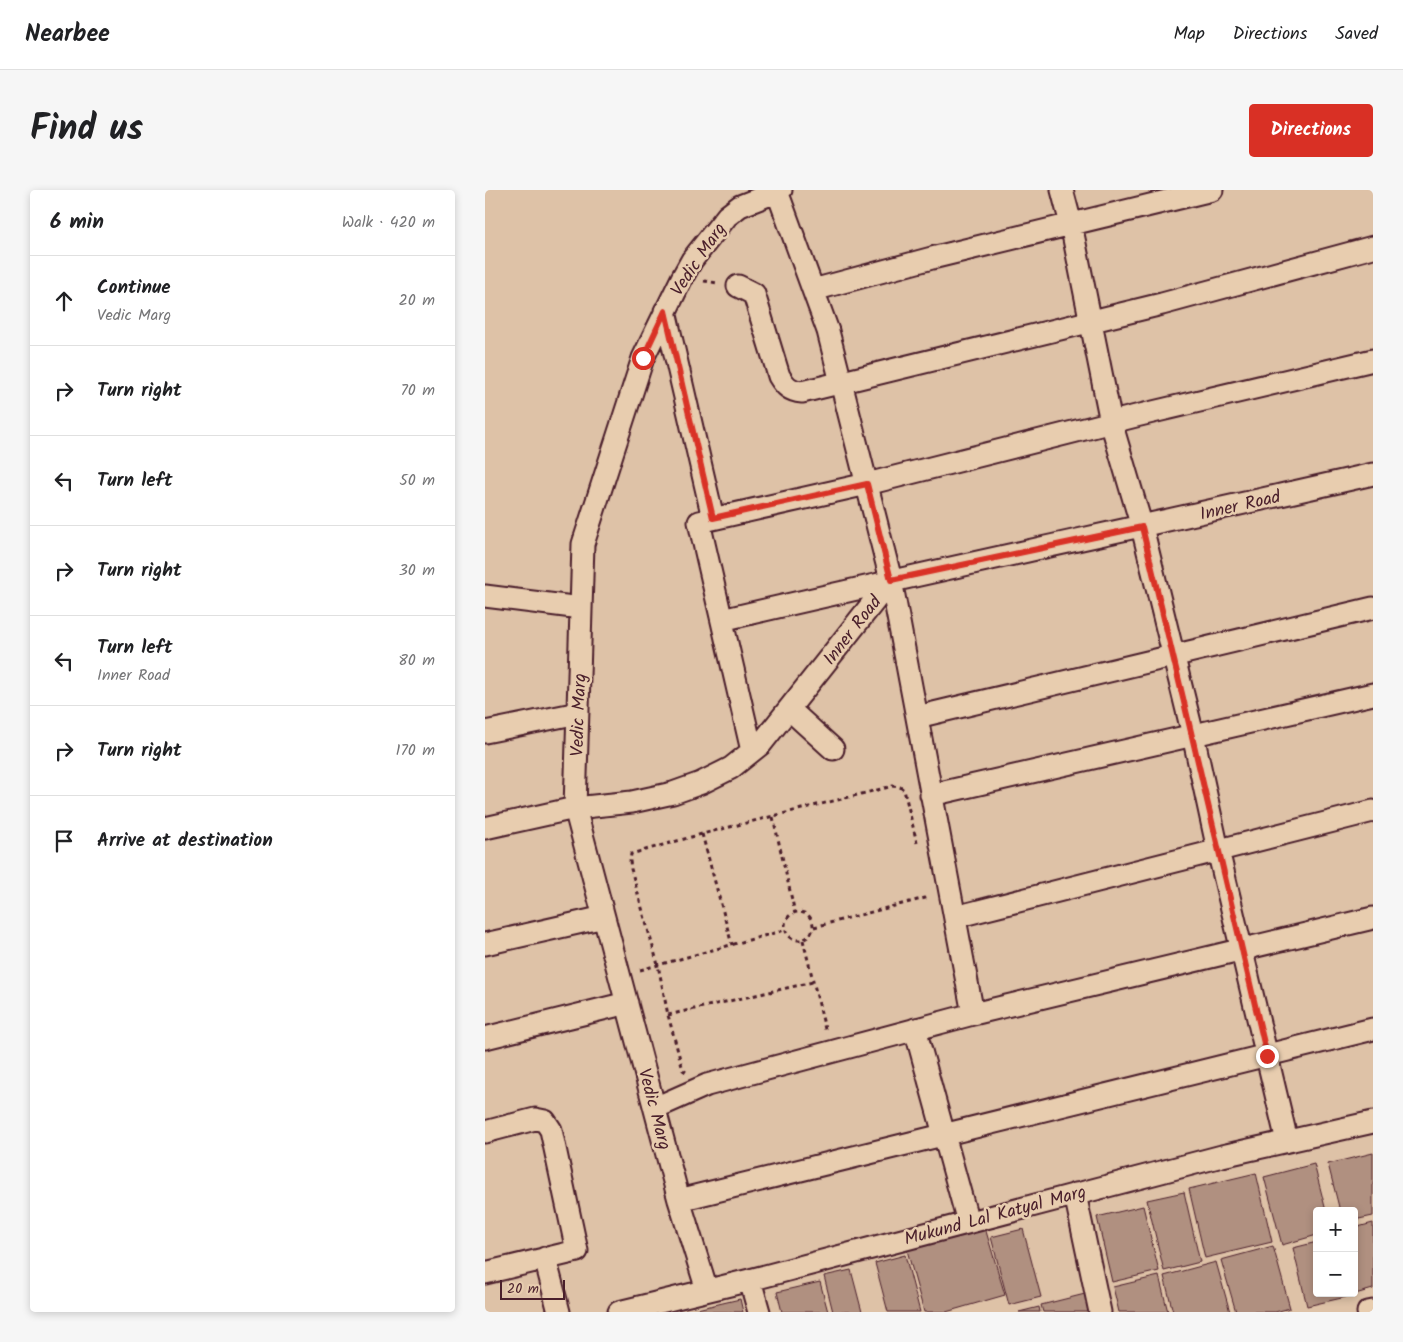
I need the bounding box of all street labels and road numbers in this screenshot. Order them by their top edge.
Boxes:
street label: Vedic Marg [664,217,735,302]
street label: Inner Road [1197,483,1285,530]
street label: Inner Road [816,589,891,672]
street label: Vedic Marg [564,673,595,757]
street label: Vedic Marg [629,1065,678,1153]
street label: Mukund Lal Katyal Marg [901,1178,1090,1255]

